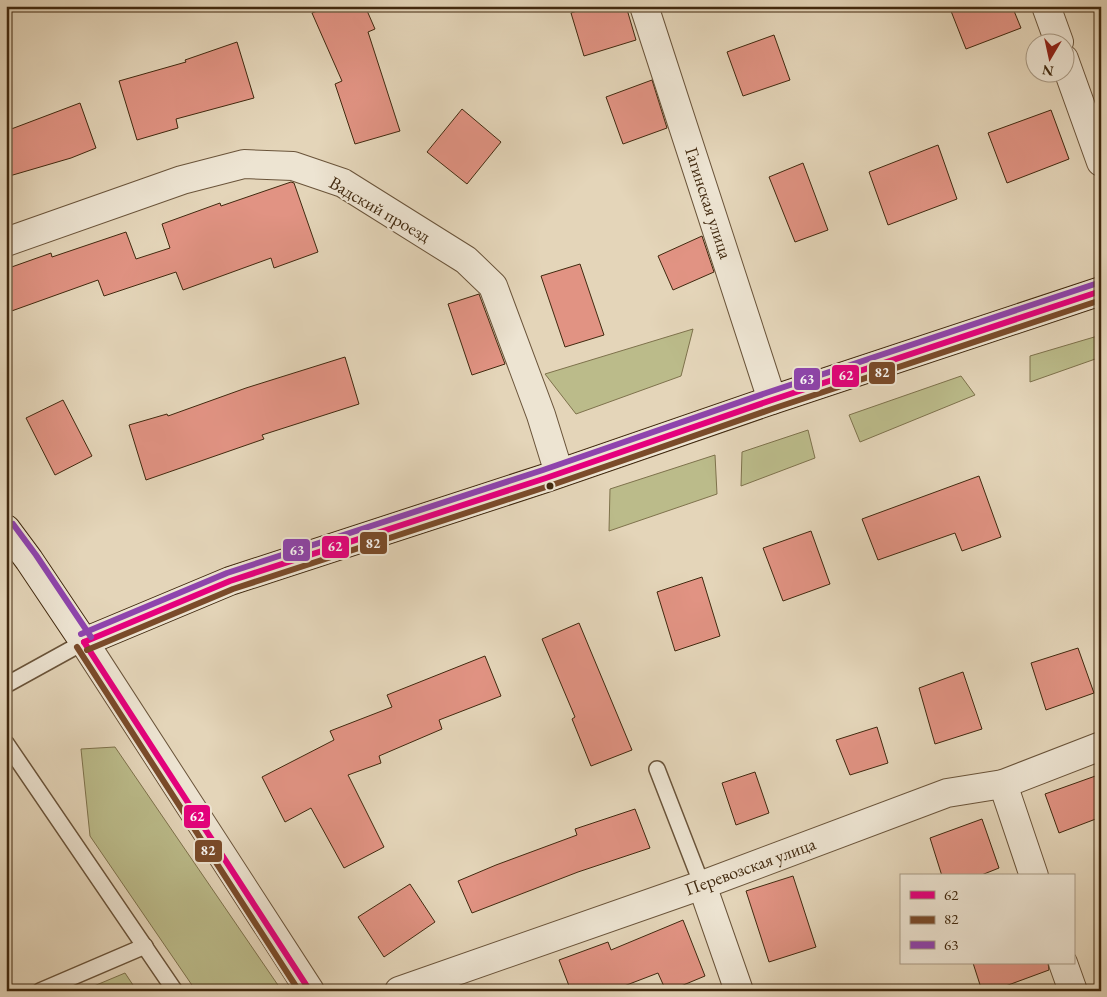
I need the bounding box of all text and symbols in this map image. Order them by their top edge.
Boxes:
north arrow [1024,32,1074,82]
text: N [1040,61,1055,81]
street label: Гагинская улица [680,144,738,262]
street label: Вадский проезд [325,171,435,247]
line badge: 82 [868,361,896,385]
text: 82 [875,363,890,381]
line badge: 62 [831,364,860,388]
text: 62 [839,366,854,384]
line badge: 63 [793,367,821,391]
text: 63 [800,370,814,388]
unlabelled marker [545,481,555,491]
line badge: 82 [359,531,388,555]
text: 82 [366,534,381,552]
line badge: 62 [321,535,350,559]
text: 62 [328,537,343,555]
line badge: 63 [282,538,311,562]
text: 63 [290,541,304,559]
line badge: 62 [183,804,211,829]
text: 62 [190,807,205,825]
street label: Перевозская улица [681,831,819,900]
line badge: 82 [194,839,223,863]
text: 82 [201,841,216,859]
legend [900,874,1074,964]
text: 62 [944,885,959,904]
text: 82 [944,909,959,928]
text: 63 [944,935,958,954]

